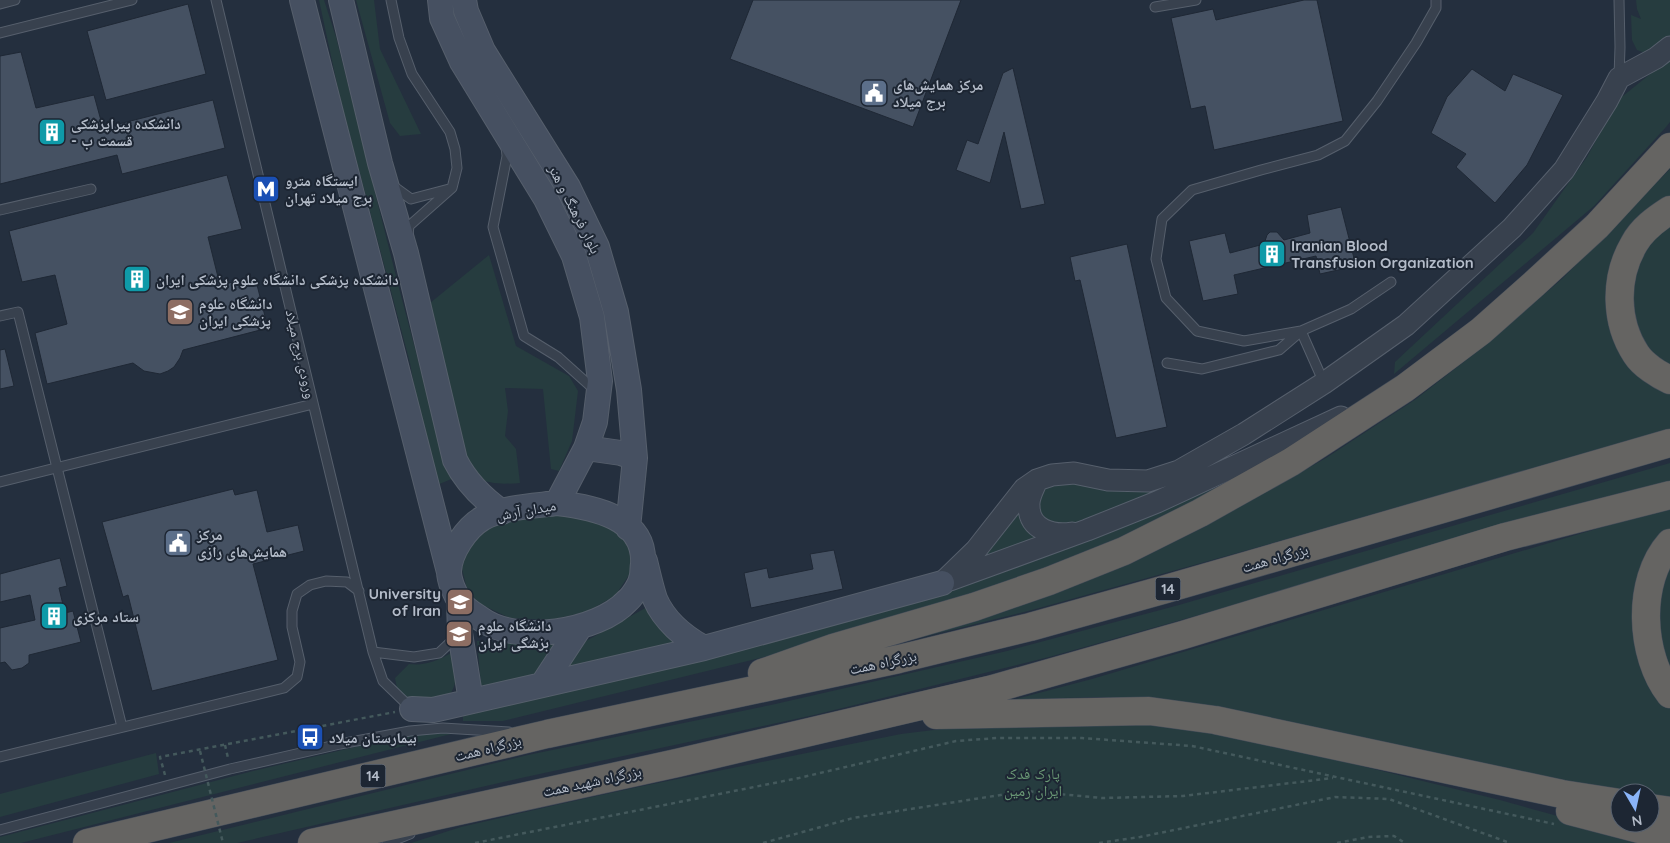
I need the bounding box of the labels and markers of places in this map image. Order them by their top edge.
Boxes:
place label: مرکز همایش‌های برج میلاد [893,75,983,111]
public building icon: مرکز همایش‌های برج میلاد [859,78,889,108]
place label: دانشکده پیراپزشکی - قسمت ب [71,114,181,150]
building icon: دانشکده پیراپزشکی - قسمت ب [37,117,67,147]
place label: ایستگاه مترو برج میلاد تهران [285,171,372,207]
metro station icon: ایستگاه مترو برج میلاد تهران [251,174,281,204]
place label: Iranian Blood Transfusion Organization [1291,236,1474,272]
building icon: Iranian Blood Transfusion Organization [1257,239,1287,269]
building icon: دانشکده پزشکی دانشگاه علوم پزشکی ایران [122,264,152,294]
place label: دانشکده پزشکی دانشگاه علوم پزشکی ایران [156,270,399,290]
place label: دانشگاه علوم پزشکی ایران [199,294,273,330]
school or university icon: دانشگاه علوم پزشکی ایران [165,297,195,327]
place label: مرکز همایش‌های رازی [196,525,287,561]
public building icon: مرکز همایش‌های رازی [163,528,193,558]
place label: University of Iran [369,584,441,620]
school or university icon: University of Iran [445,587,475,617]
building icon: ستاد مرکزی [39,601,69,631]
place label: ستاد مرکزی [73,607,139,626]
place label: دانشگاه علوم بزشگى ايران [478,616,552,652]
school or university icon: دانشگاه علوم بزشگى ايران [444,619,474,649]
bus stop icon: بیمارستان میلاد [295,722,325,752]
place label: بیمارستان میلاد [329,728,417,747]

